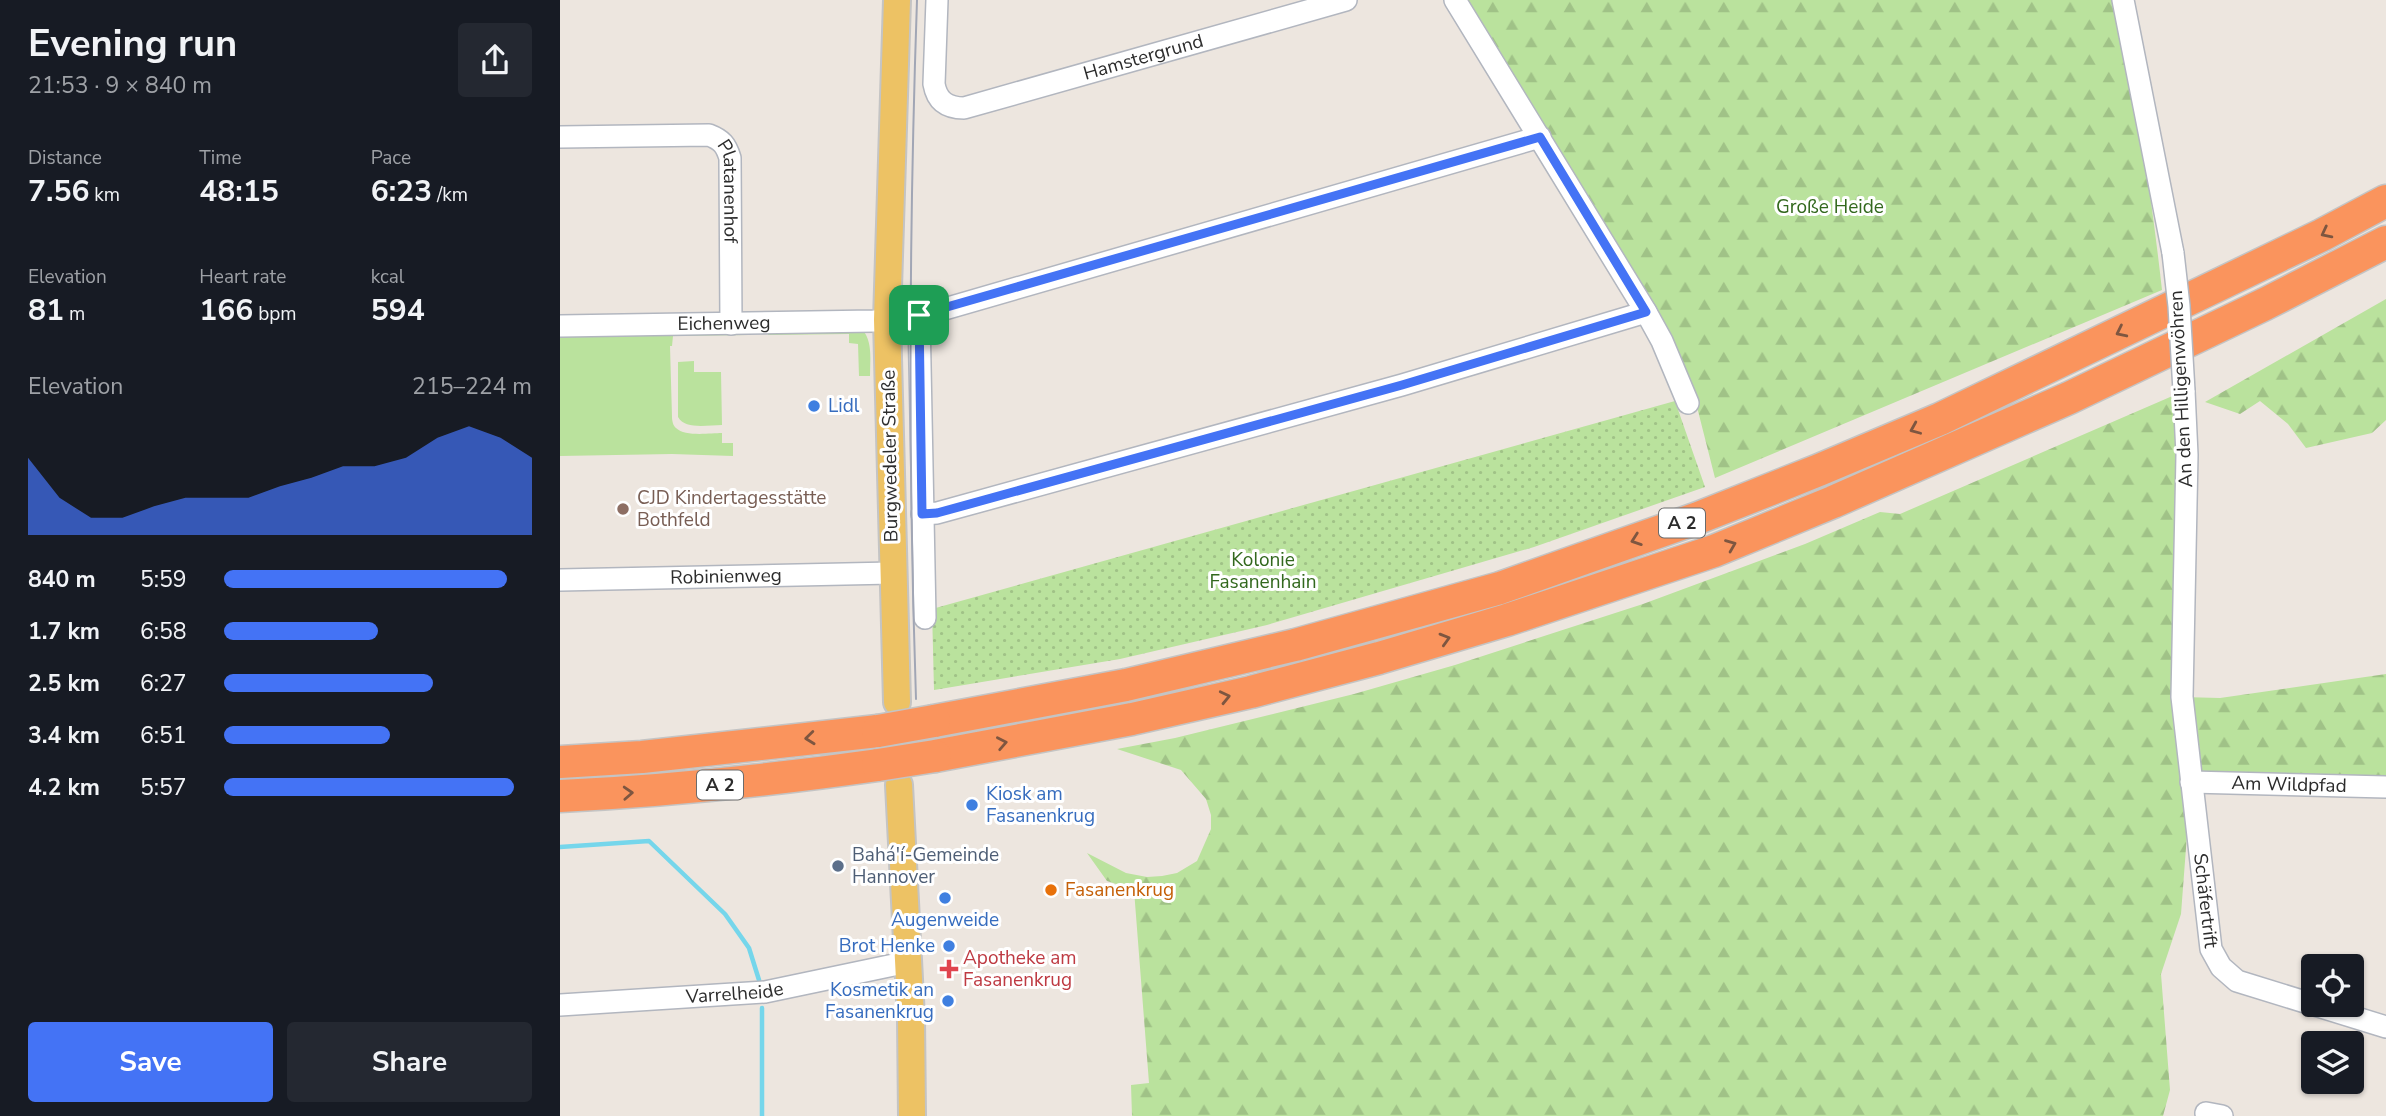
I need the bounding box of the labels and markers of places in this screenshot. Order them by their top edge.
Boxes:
pin [889,285,949,345]
place label: Lidl [828,393,860,419]
marker: Lidl [806,398,822,414]
place label: CJD Kindertagesstätte Bothfeld [637,485,826,533]
marker: CJD Kindertagesstätte Bothfeld [615,501,631,517]
place label: Kiosk am Fasanenkrug [986,781,1095,829]
marker: Kiosk am Fasanenkrug [964,797,980,813]
place label: Bahá'í-Gemeinde Hannover [852,842,999,890]
marker: Bahá'í-Gemeinde Hannover [830,858,846,874]
place label: Fasanenkrug [1065,877,1174,903]
marker: Fasanenkrug [1043,882,1059,898]
marker: Augenweide [937,890,953,906]
place label: Augenweide [891,907,999,933]
place label: Brot Henke [839,933,935,959]
marker: Brot Henke [941,938,957,954]
place label: Apotheke am Fasanenkrug [963,945,1077,993]
marker: Apotheke am Fasanenkrug [941,961,957,977]
place label: Kosmetik an Fasanenkrug [825,977,934,1025]
marker: Kosmetik an Fasanenkrug [940,993,956,1009]

